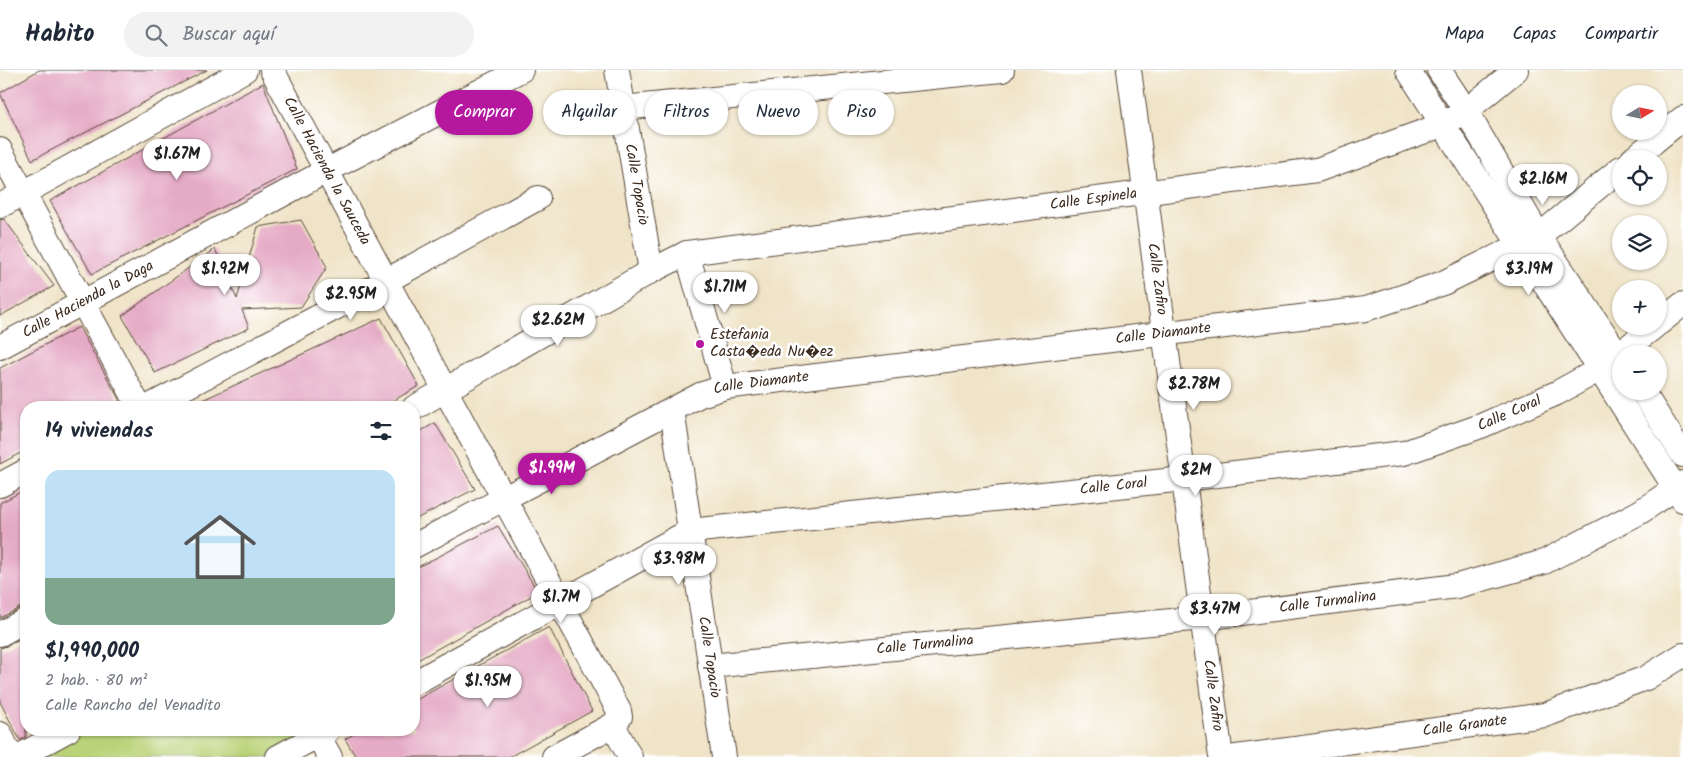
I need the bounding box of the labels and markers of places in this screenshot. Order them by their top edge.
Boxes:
pin: $1.67M [136,138,218,181]
pin: $2.16M [1502,164,1584,206]
pin: $1.92M [184,254,266,296]
pin: $3.19M [1488,254,1570,296]
pin: $1.71M [684,272,766,314]
pin: $2.95M [310,278,392,321]
pin: $2.62M [517,304,599,347]
place label: Estefania Casta�eda Nu�ez [710,323,834,364]
marker: Estefania Casta�eda Nu�ez [694,338,706,350]
pin: $2.78M [1153,368,1235,411]
pin: $1.99M [511,452,593,495]
pin: $2M [1172,454,1220,497]
pin: $3.98M [638,544,720,586]
pin: $1.7M [526,582,596,624]
pin: $3.47M [1174,594,1256,636]
pin: $1.95M [447,666,529,708]

